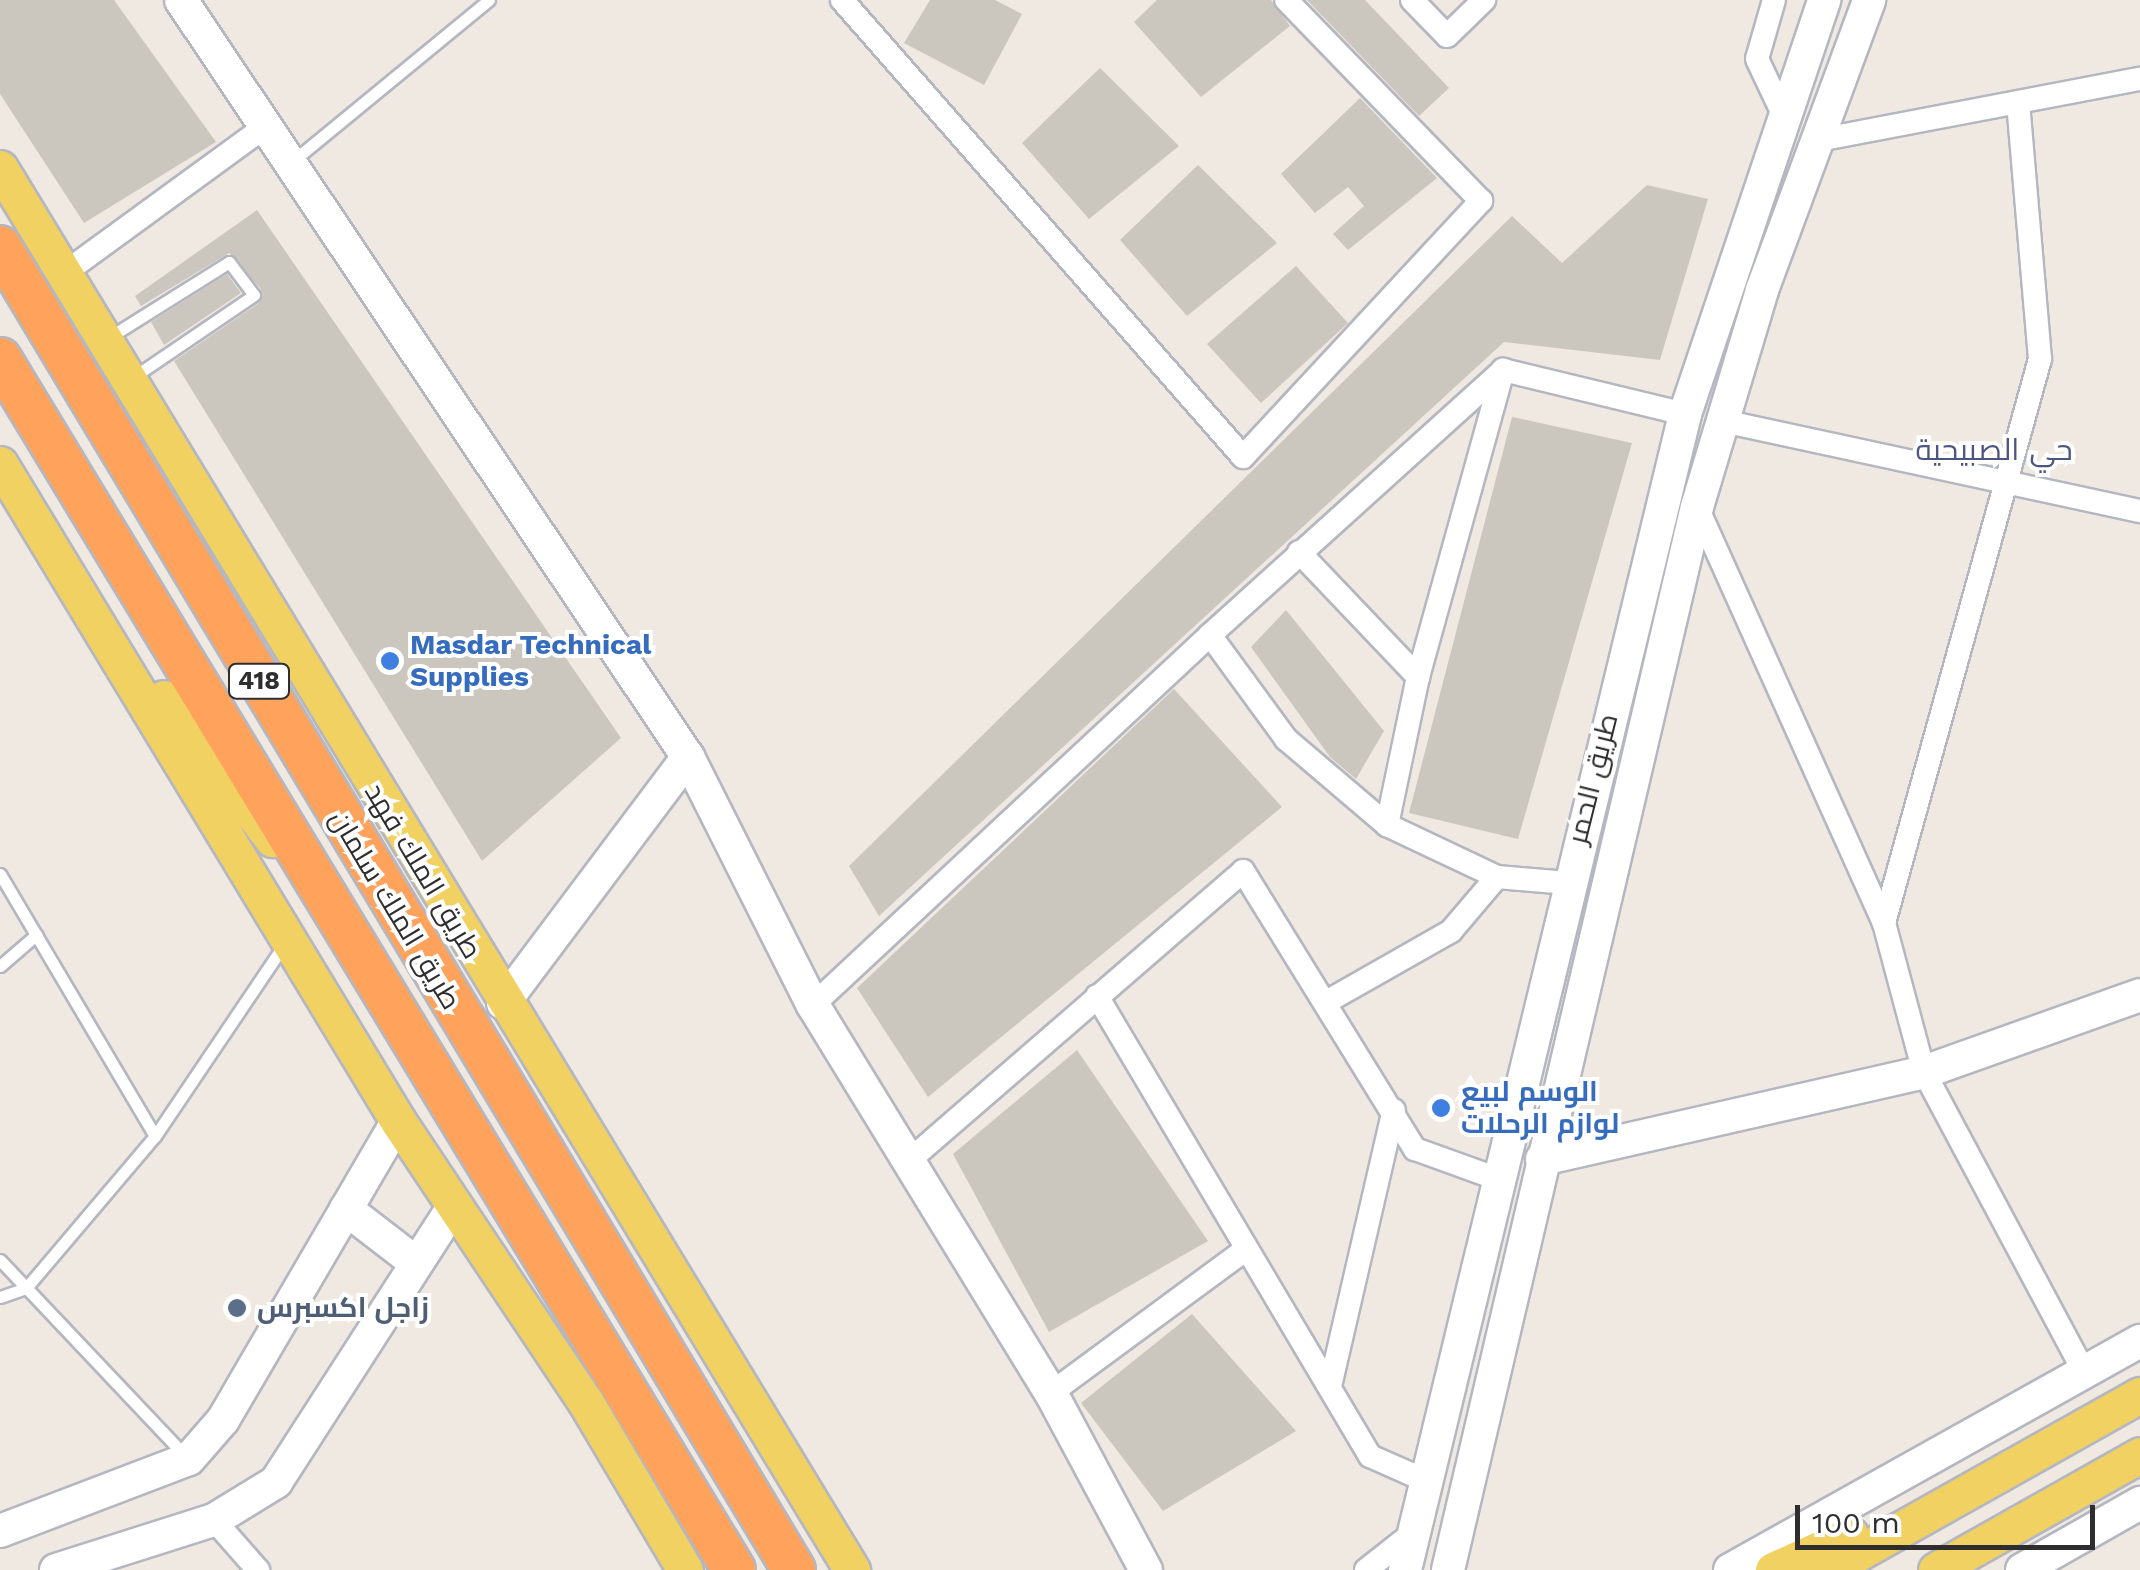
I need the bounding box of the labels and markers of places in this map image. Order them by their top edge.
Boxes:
place label: Masdar Technical Supplies [410,628,652,694]
marker: Masdar Technical Supplies [379,650,401,672]
place label: الوسم لبيع لوازم الرحلات [1461,1075,1619,1141]
marker: الوسم لبيع لوازم الرحلات [1430,1097,1452,1119]
place label: زاجل اكسبرس [257,1291,429,1325]
marker: زاجل اكسبرس [226,1297,248,1319]

